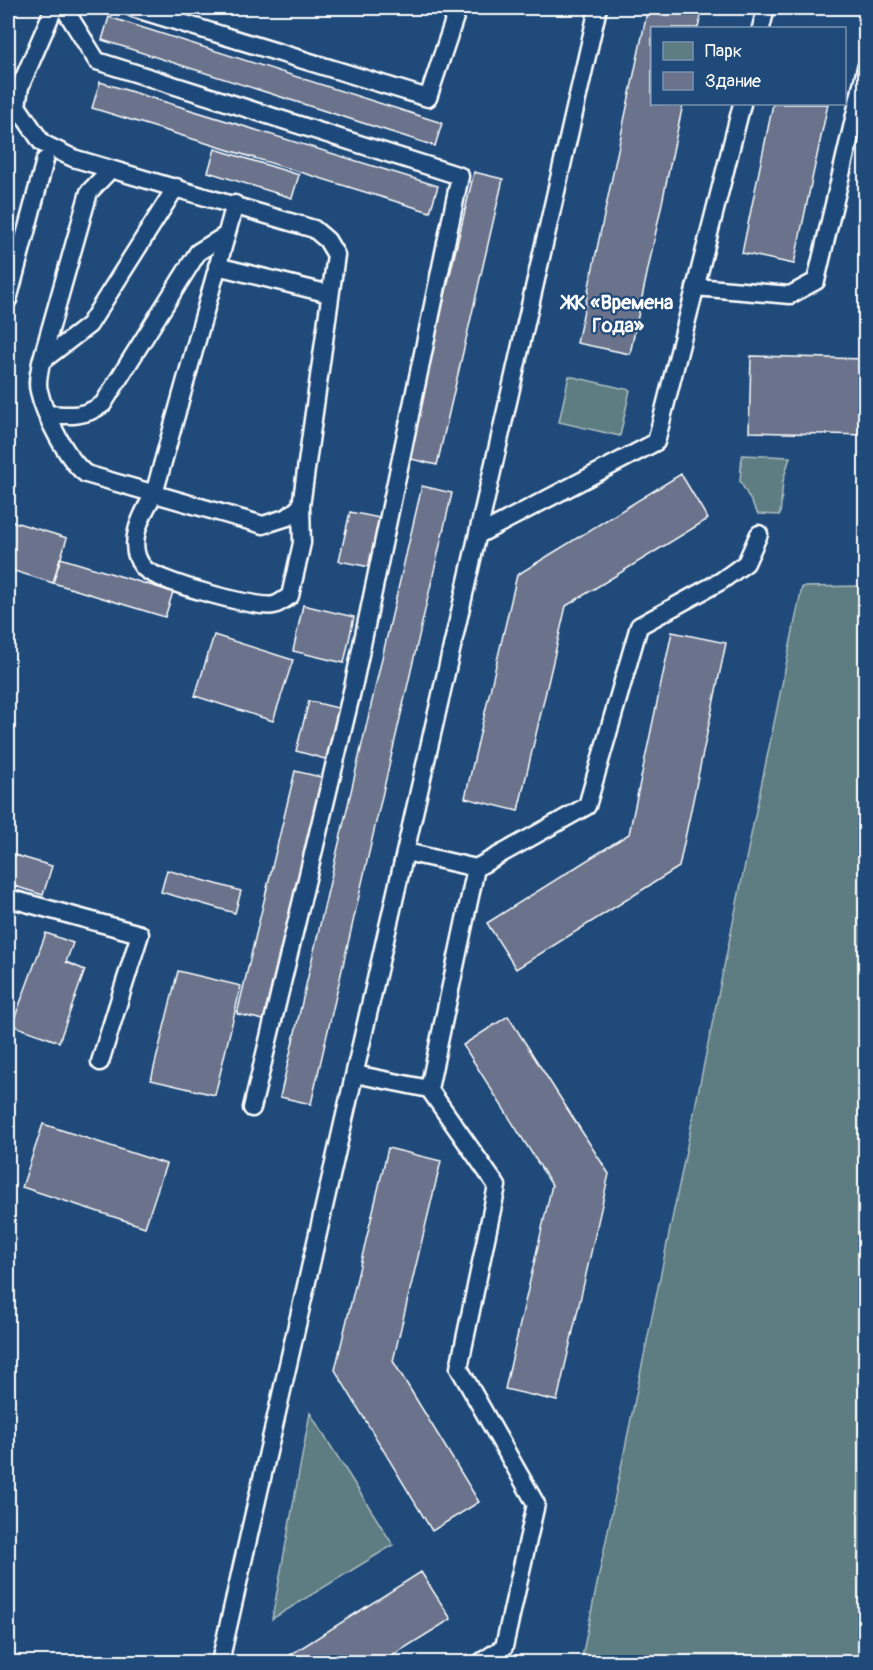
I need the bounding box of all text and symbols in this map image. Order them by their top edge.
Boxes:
legend [651,27,846,105]
text: Парк [705,40,742,63]
text: Здание [705,70,761,93]
district label: ЖК «Времена Года» [560,290,673,338]

